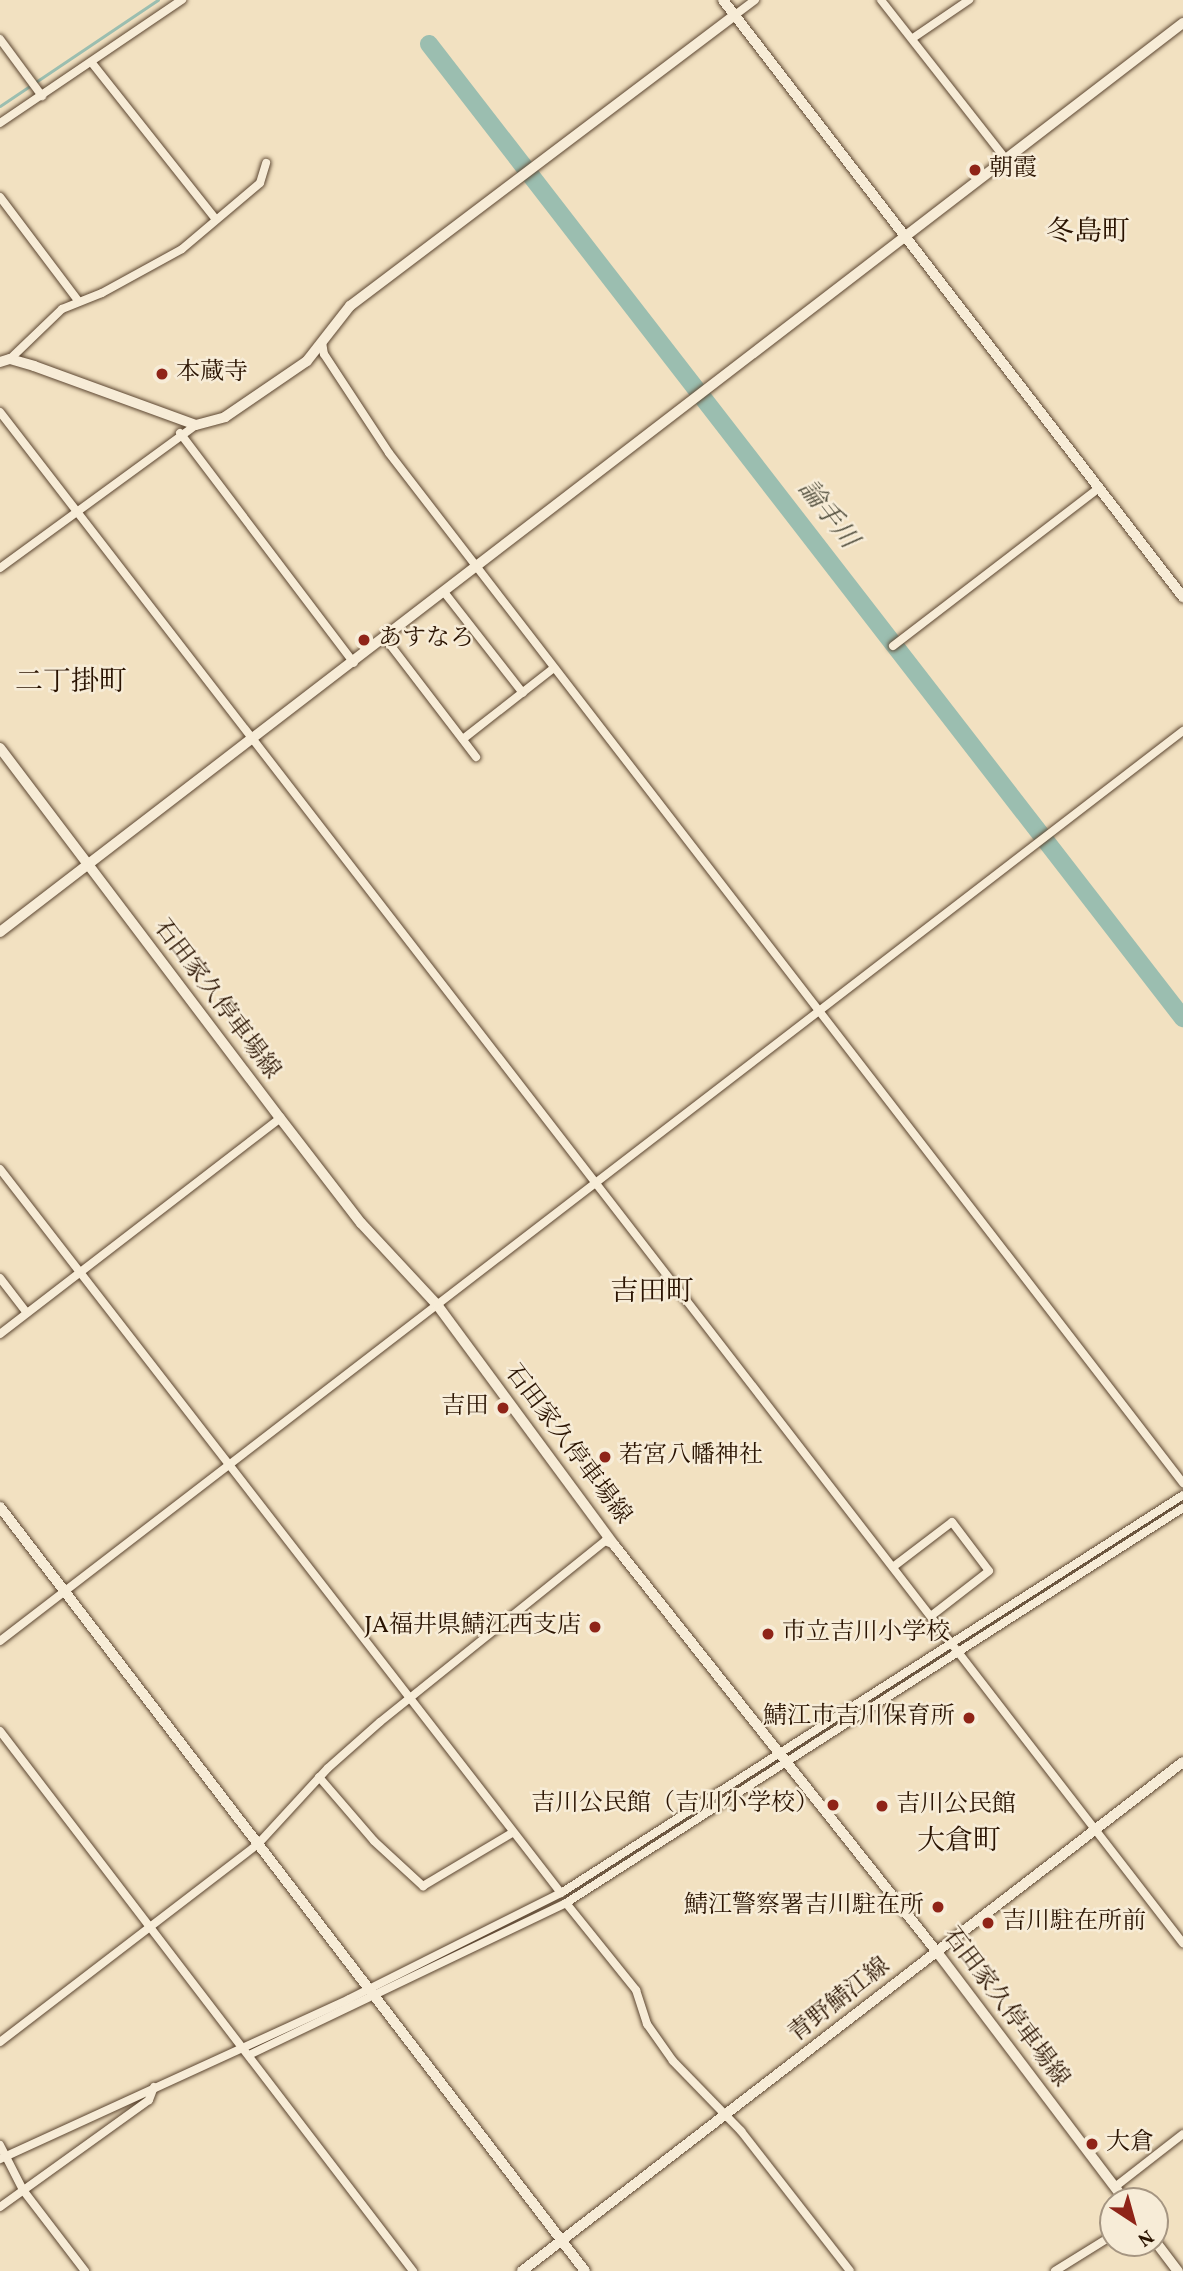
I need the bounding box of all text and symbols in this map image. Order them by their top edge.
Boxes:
place label: 朝霞 [989,156,1037,184]
marker: 朝霞 [967,162,983,178]
district label: 冬島町 [1046,216,1130,250]
place label: 本蔵寺 [176,360,248,388]
marker: 本蔵寺 [154,366,170,382]
water label: 論手川 [791,475,863,555]
place label: あすなろ [378,626,474,654]
marker: あすなろ [356,632,372,648]
district label: 二丁掛町 [15,666,127,700]
street label: 石田家久停車場線 [147,915,285,1085]
district label: 吉田町 [610,1276,694,1310]
street label: 石田家久停車場線 [498,1360,636,1530]
place label: 吉田 [441,1394,489,1422]
marker: 吉田 [495,1400,511,1416]
place label: 若宮八幡神社 [619,1443,763,1471]
marker: 若宮八幡神社 [597,1449,613,1465]
place label: JA福井県鯖江西支店 [364,1613,581,1641]
marker: JA福井県鯖江西支店 [587,1619,603,1635]
place label: 市立吉川小学校 [782,1620,950,1648]
marker: 市立吉川小学校 [760,1626,776,1642]
place label: 鯖江市吉川保育所 [763,1704,955,1732]
marker: 鯖江市吉川保育所 [961,1710,977,1726]
place label: 吉川公民館（吉川小学校） [531,1791,819,1819]
place label: 吉川公民館 [896,1792,1016,1820]
marker: 吉川公民館（吉川小学校） [825,1797,841,1813]
marker: 吉川公民館 [874,1798,890,1814]
district label: 大倉町 [917,1825,1001,1859]
place label: 鯖江警察署吉川駐在所 [684,1893,924,1921]
marker: 鯖江警察署吉川駐在所 [930,1899,946,1915]
place label: 吉川駐在所前 [1002,1909,1146,1937]
marker: 吉川駐在所前 [980,1915,996,1931]
street label: 石田家久停車場線 [936,1923,1074,2093]
street label: 青野鯖江線 [784,1953,896,2049]
place label: 大倉 [1106,2130,1154,2158]
marker: 大倉 [1084,2136,1100,2152]
north arrow [1099,2187,1169,2257]
text: N [1132,2223,1158,2252]

